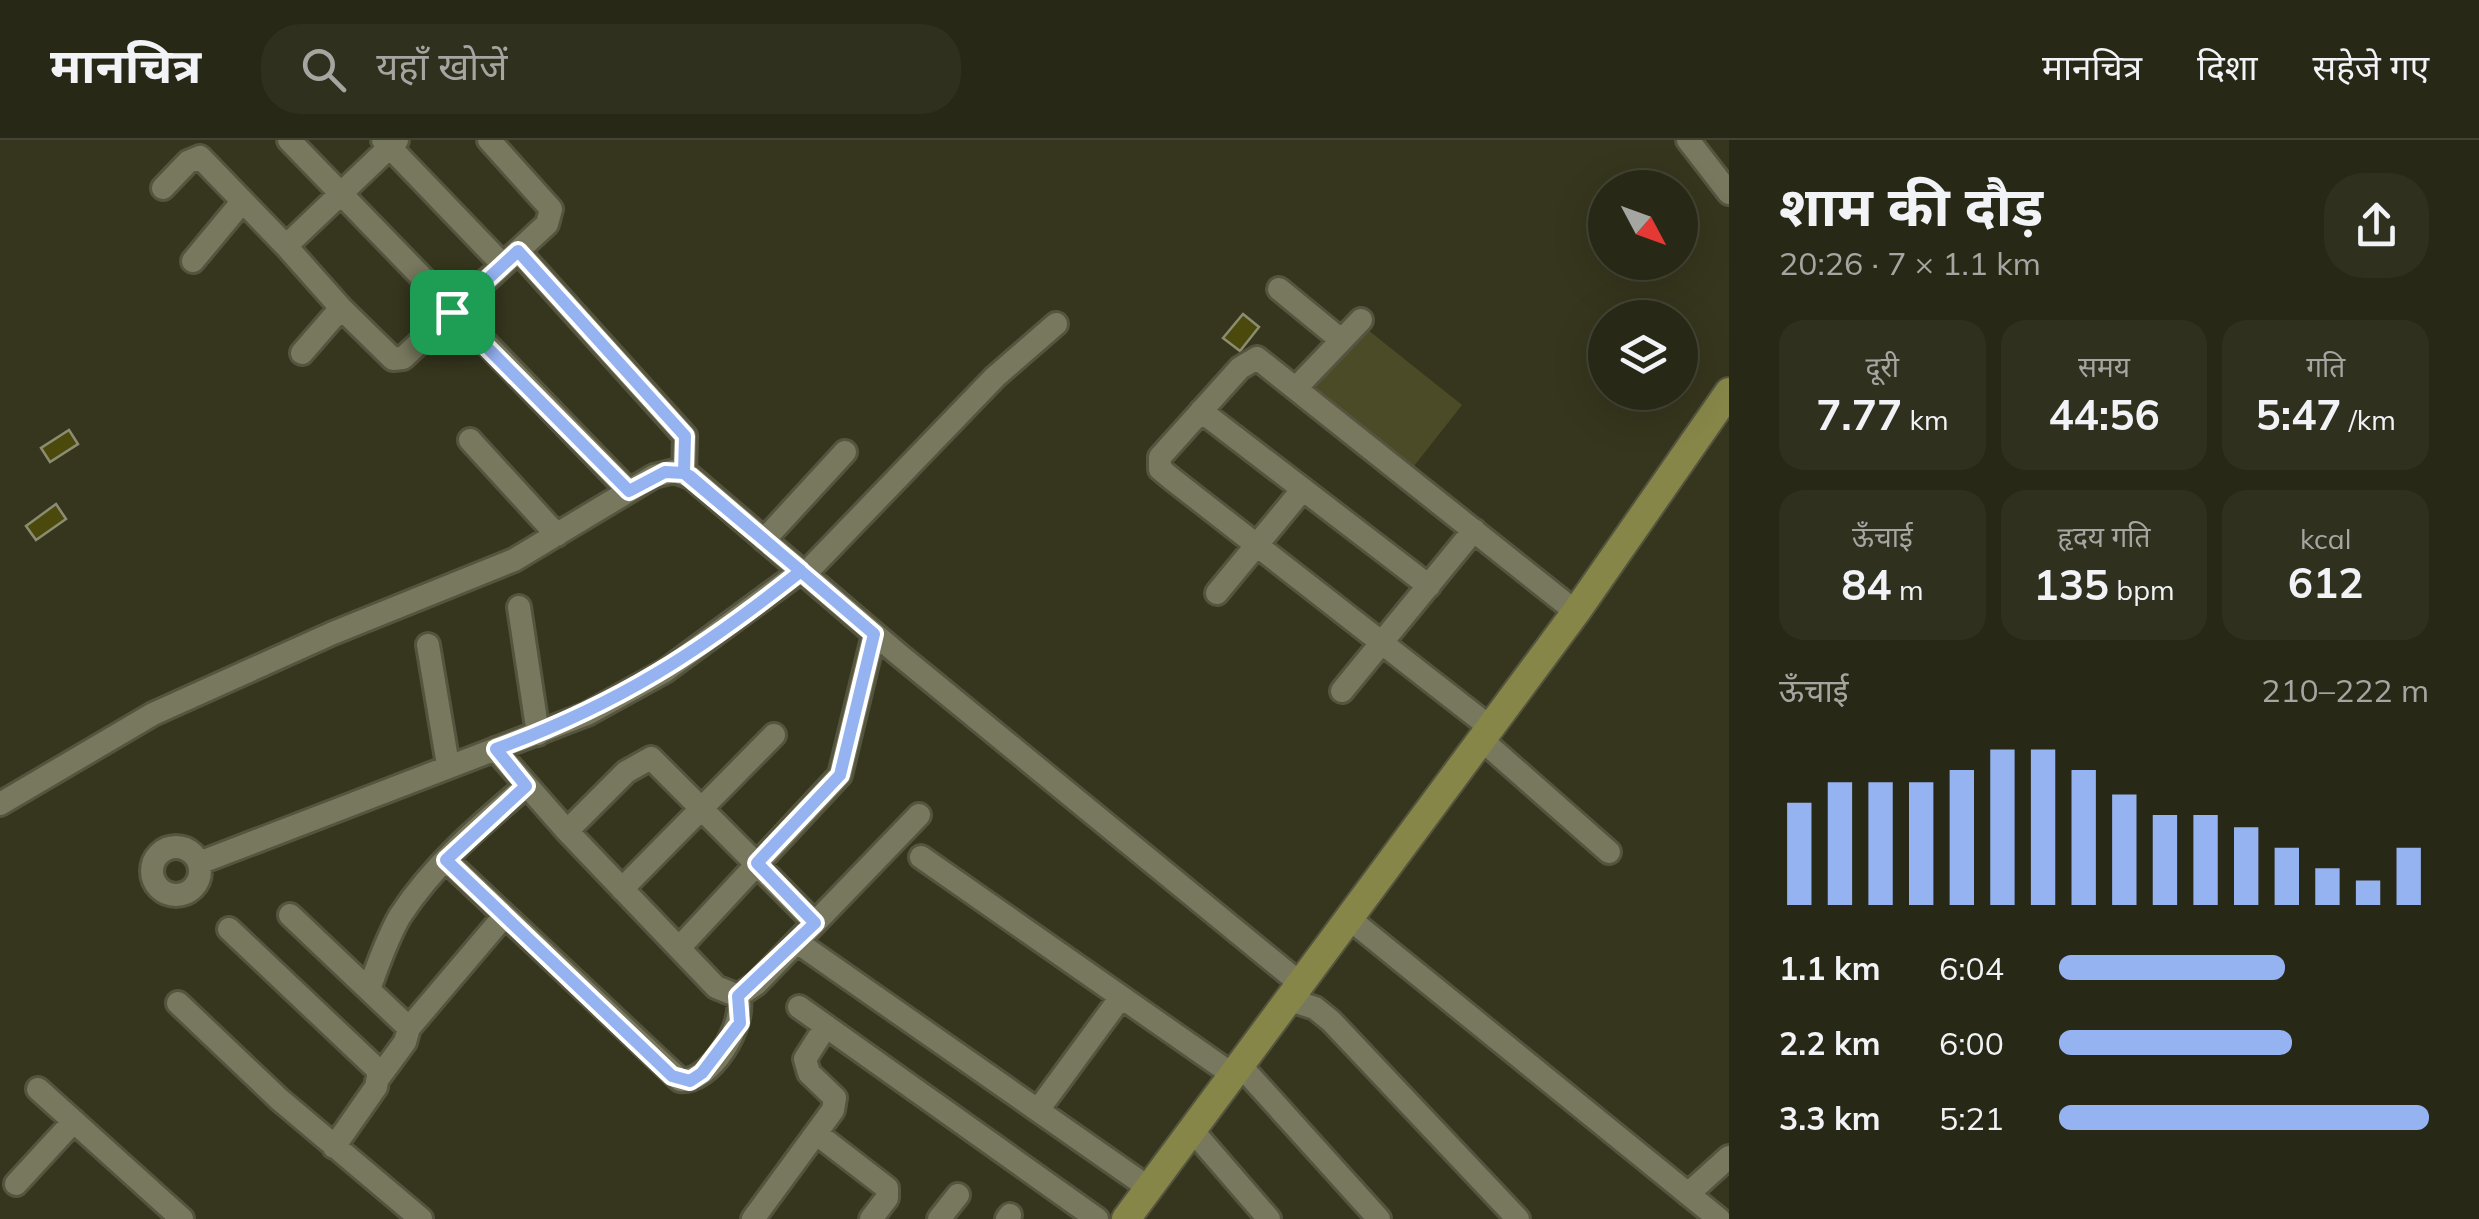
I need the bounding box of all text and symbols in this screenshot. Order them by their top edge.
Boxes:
search box [261,24,961,114]
text: मानचित्र [50,35,201,95]
icon: search [296,42,351,97]
text: यहाँ खोजें [376,42,507,90]
text: मानचित्र [2042,45,2142,89]
text: दिशा [2197,45,2258,89]
text: सहेजे गए [2313,45,2429,89]
north arrow [1588,170,1698,280]
map controls [1588,170,1698,410]
text: शाम की दौड़ [1779,171,2043,240]
button: share [2324,173,2429,278]
text: 20:26 · 7 × 1.1 km [1779,243,2041,283]
pin [410,270,495,355]
icon: arrive [425,285,480,340]
button: layers [1588,300,1698,410]
text: दूरी [1866,349,1899,384]
text: समय [2078,349,2130,384]
text: गति [2306,349,2345,384]
text: 7.77 [1816,388,1902,441]
text: 44:56 [2048,388,2160,441]
text: 5:47 [2256,388,2342,441]
text: km [1902,402,1949,437]
text: /km [2342,402,2396,437]
text: ऊँचाई [1852,519,1913,554]
text: हृदय गति [2058,519,2150,554]
text: kcal [2300,521,2351,556]
text: 612 [2288,556,2363,609]
text: 84 [1841,558,1892,611]
text: 135 [2033,558,2109,611]
text: m [1892,572,1923,607]
text: bpm [2109,572,2175,607]
text: ऊँचाई [1779,670,1848,710]
text: 210–222 m [2261,670,2429,710]
text: 1.1 km [1779,948,1881,988]
text: 6:04 [1939,948,2004,988]
text: 2.2 km [1779,1023,1881,1063]
text: 6:00 [1939,1023,2004,1063]
text: 3.3 km [1779,1098,1881,1138]
text: 5:21 [1939,1098,2004,1138]

